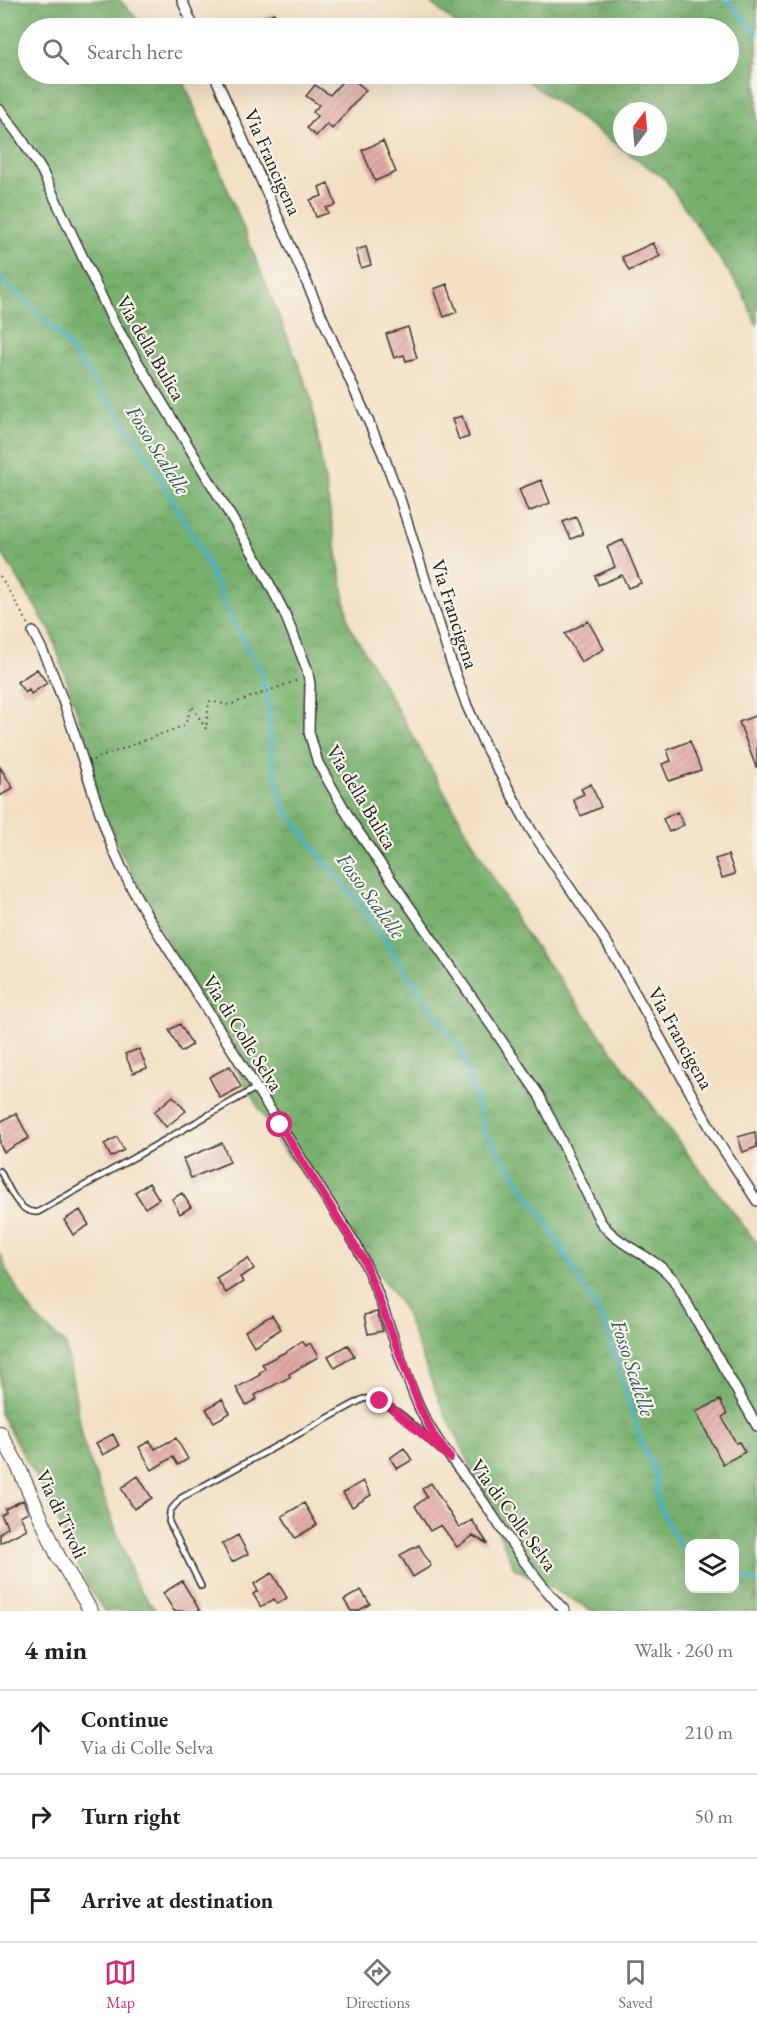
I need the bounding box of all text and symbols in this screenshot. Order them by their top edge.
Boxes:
search box [18,18,739,84]
icon: search [39,35,72,68]
text: Search here [87,37,182,66]
north arrow [613,102,667,156]
street label: Via Francigena [238,105,308,219]
street label: Via della Bulica [110,291,192,405]
water label: Fosso Scalelle [120,399,197,500]
street label: Via Francigena [425,556,485,672]
street label: Via della Bulica [321,740,403,854]
water label: Fosso Scalelle [330,846,412,945]
street label: Via di Colle Selva [197,970,289,1096]
street label: Via Francigena [642,982,720,1094]
route start [266,1111,292,1137]
water label: Fosso Scalelle [605,1315,662,1420]
route end [366,1387,392,1413]
street label: Via di Colle Selva [465,1454,563,1576]
street label: Via di Tivoli [30,1466,94,1563]
map controls [685,1539,739,1593]
button: layers [685,1539,739,1593]
text: 4 min [24,1633,87,1667]
text: Walk · 260 m [634,1637,733,1663]
text: Continue [81,1705,168,1734]
icon: ahead [24,1716,57,1749]
text: 210 m [685,1719,733,1745]
text: Via di Colle Selva [81,1734,213,1760]
icon: right [24,1800,57,1833]
text: Turn right [81,1802,180,1831]
text: 50 m [694,1803,733,1829]
icon: arrive [24,1884,57,1917]
text: Arrive at destination [81,1886,273,1915]
tab: Map [104,1956,137,2013]
tab: Directions [346,1956,410,2013]
tab: Saved [618,1956,653,2013]

